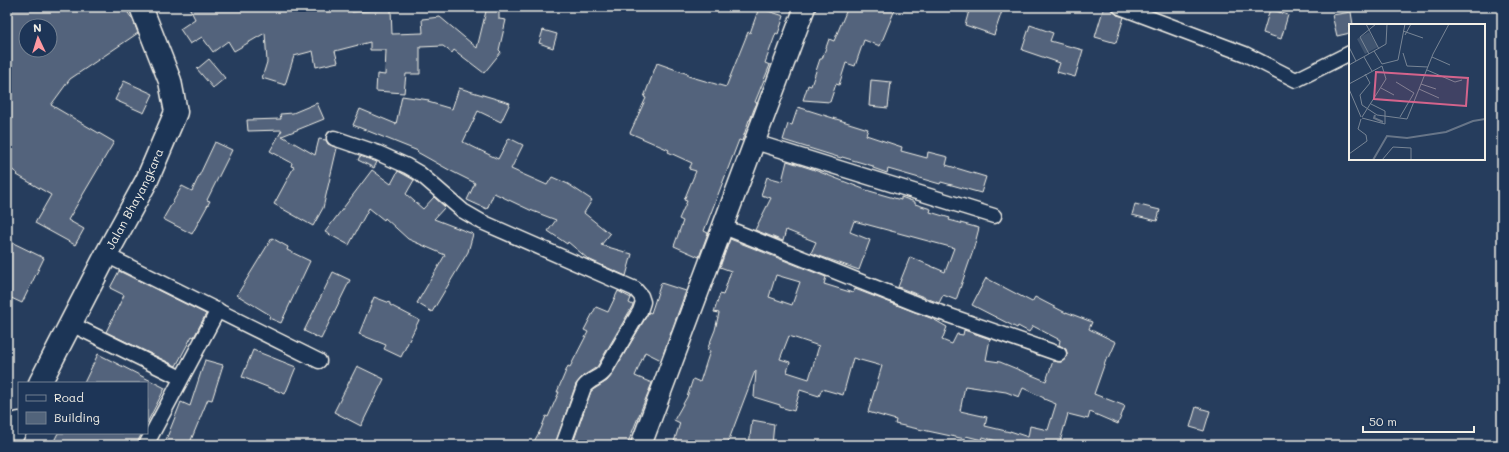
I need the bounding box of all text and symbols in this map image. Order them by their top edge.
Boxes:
north arrow [18,18,58,58]
text: N [33,20,42,35]
inset map [1349,24,1485,160]
street label: Jalan Bhayangkara [102,146,166,252]
legend [18,382,148,434]
text: Road [54,389,84,405]
scale bar [1363,408,1474,434]
text: Building [54,409,100,425]
text: 50 m [1369,413,1397,429]

